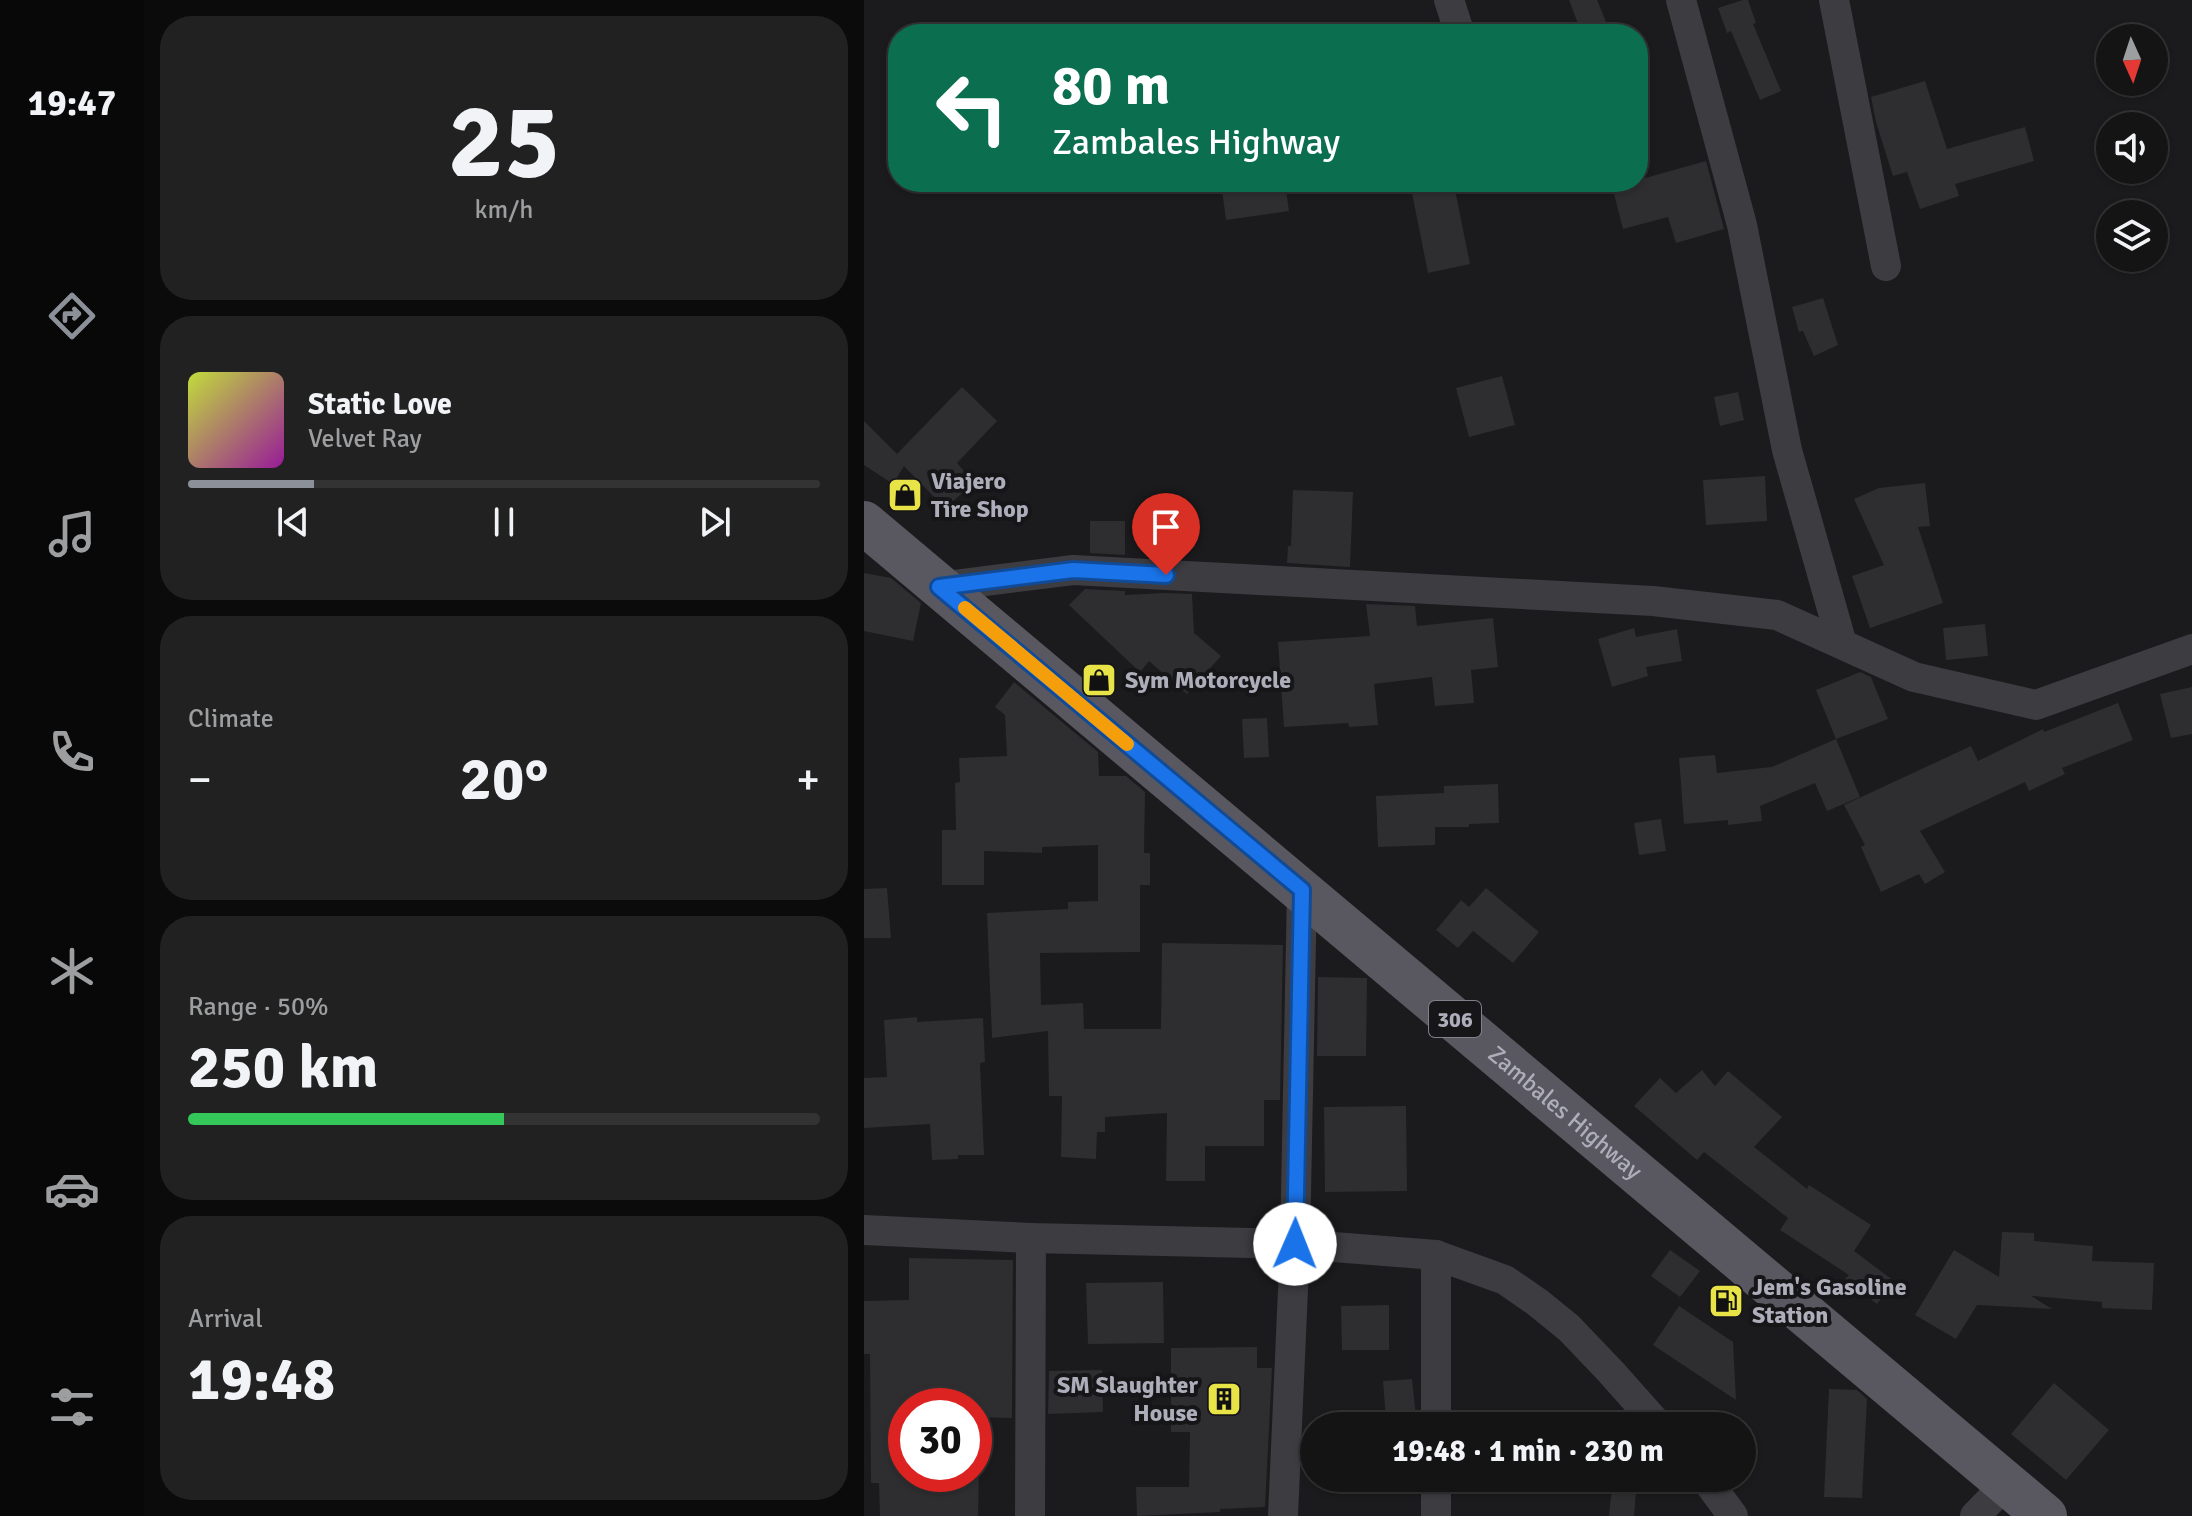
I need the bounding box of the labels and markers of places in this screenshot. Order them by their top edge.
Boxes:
place label: Viajero Tire Shop [931,466,1029,524]
shop icon: Viajero Tire Shop [886,476,924,514]
pin [1132,493,1200,575]
shop icon: Sym Motorcycle [1080,661,1118,699]
place label: Sym Motorcycle [1125,665,1291,695]
place label: Jem's Gasoline Station [1752,1272,1907,1330]
fuel station icon: Jem's Gasoline Station [1707,1282,1745,1320]
place label: SM Slaughter House [1057,1370,1198,1428]
building icon: SM Slaughter House [1205,1380,1243,1418]

